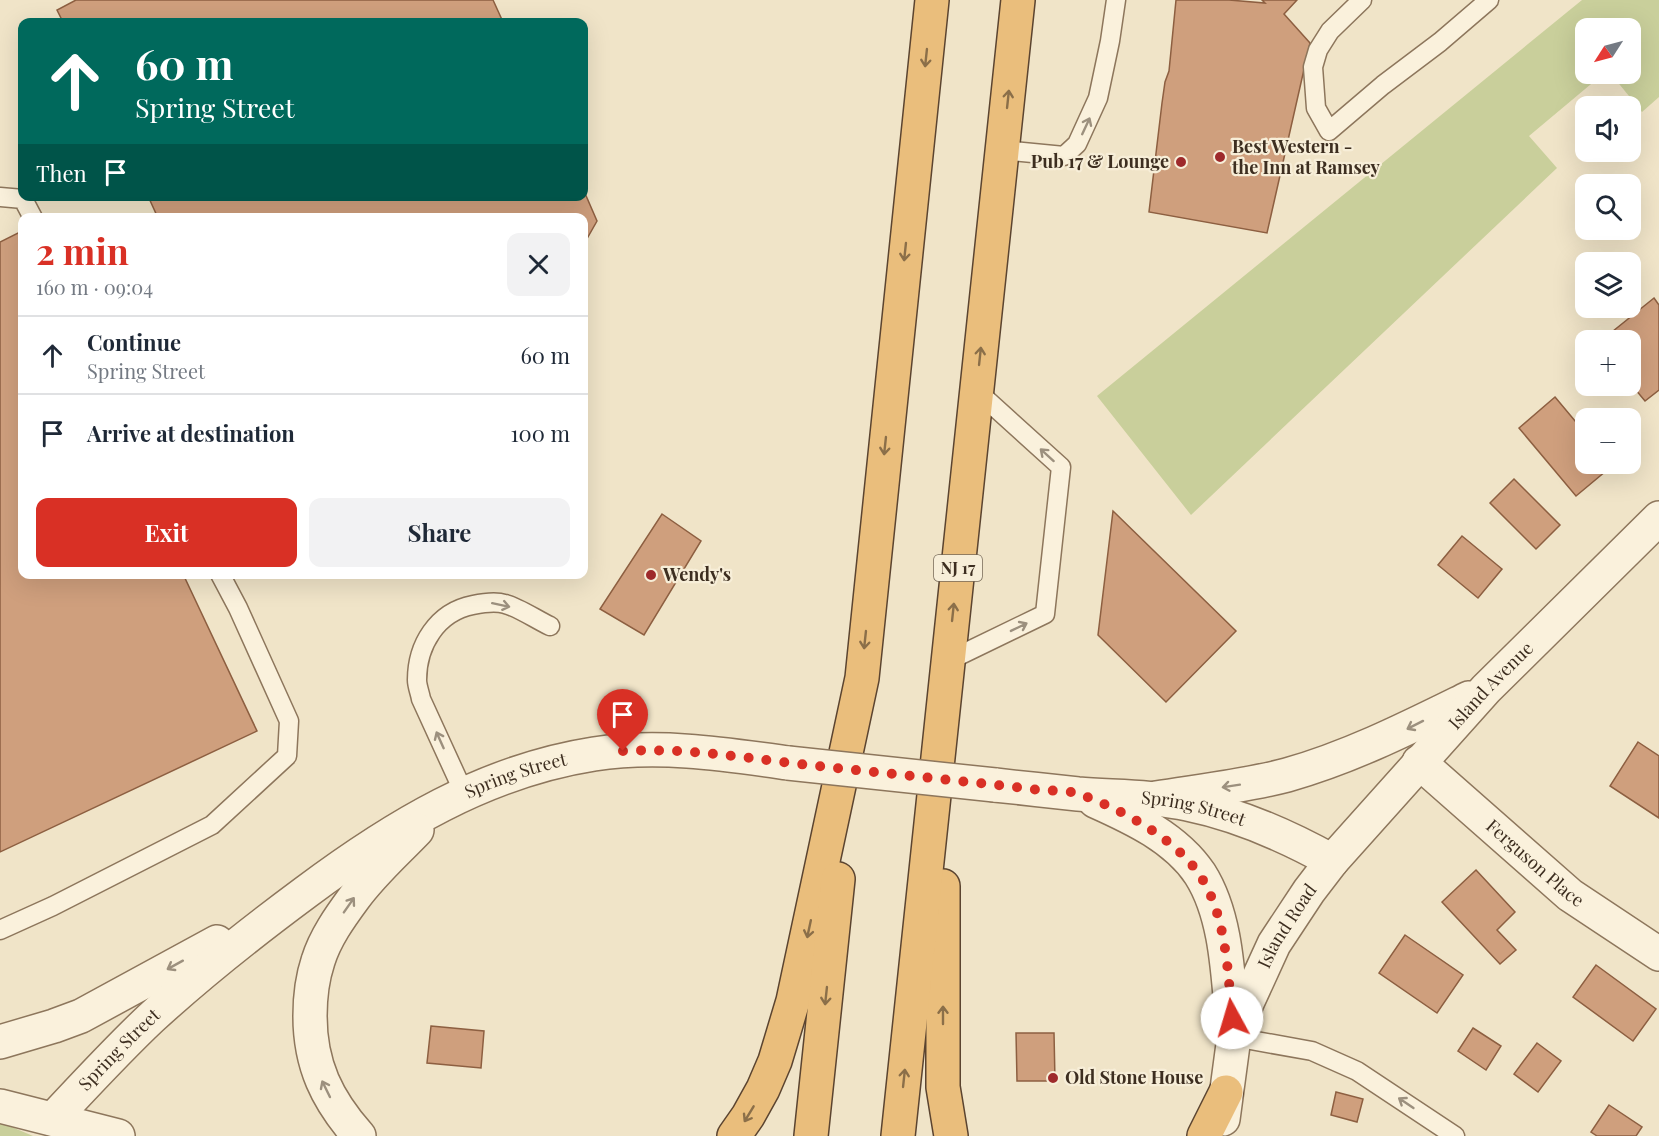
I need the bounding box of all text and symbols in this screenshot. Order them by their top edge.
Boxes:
north arrow [1575,18,1641,84]
map controls [1575,18,1641,474]
text: 60 m [135,35,233,91]
icon: ahead [36,42,114,120]
one-way arrow [920,48,931,68]
text: Spring Street [135,89,295,125]
one-way arrow [1003,90,1014,110]
button: sound [1575,96,1641,162]
one-way arrow [1080,117,1092,135]
place label: Best Western - the Inn at Ramsey [1231,134,1381,179]
place label: Pub 17 & Lounge [1031,149,1169,173]
marker: Best Western - the Inn at Ramsey [1213,150,1227,164]
marker: Pub 17 & Lounge [1174,155,1188,169]
icon: arrive [99,156,132,189]
text: Then [36,158,87,188]
button: search [1575,174,1641,240]
text: 2 min [36,226,129,274]
button: close [507,233,570,296]
one-way arrow [899,242,910,262]
button: layers [1575,252,1641,318]
text: 160 m · 09:04 [36,273,153,300]
text: Continue [87,327,181,357]
button: + [1575,330,1641,396]
icon: ahead [36,339,69,372]
text: 60 m [520,340,570,370]
one-way arrow [975,346,986,366]
text: Spring Street [87,357,205,384]
button: − [1575,408,1641,474]
icon: arrive [36,417,69,450]
text: Arrive at destination [87,418,295,448]
text: 100 m [510,418,570,448]
one-way arrow [879,436,890,455]
one-way arrow [1040,448,1055,462]
button: Exit [36,498,297,567]
button: Share [309,498,570,567]
road number: NJ 17 [934,555,982,581]
place label: Wendy's [662,562,731,586]
marker: Wendy's [644,568,658,582]
one-way arrow [491,600,510,611]
one-way arrow [948,603,959,623]
one-way arrow [1010,620,1028,632]
one-way arrow [859,630,870,649]
street label: Island Avenue [1443,636,1538,734]
pin [597,689,648,751]
icon: arrive [606,698,639,731]
one-way arrow [1406,719,1424,731]
one-way arrow [433,731,444,749]
street label: Spring Street [461,746,569,803]
one-way arrow [1221,781,1241,792]
street label: Spring Street [1140,785,1250,831]
street label: Ferguson Place [1481,814,1589,912]
street label: Island Road [1252,878,1322,972]
one-way arrow [343,898,355,914]
one-way arrow [803,919,814,938]
one-way arrow [167,959,184,971]
one-way arrow [820,985,831,1005]
position arrow [1200,986,1264,1050]
street label: Spring Street [73,1002,165,1095]
one-way arrow [937,1006,949,1026]
place label: Old Stone House [1065,1065,1203,1089]
one-way arrow [899,1068,910,1088]
marker: Old Stone House [1046,1071,1060,1085]
one-way arrow [319,1080,331,1098]
one-way arrow [1398,1097,1415,1109]
one-way arrow [743,1105,755,1122]

